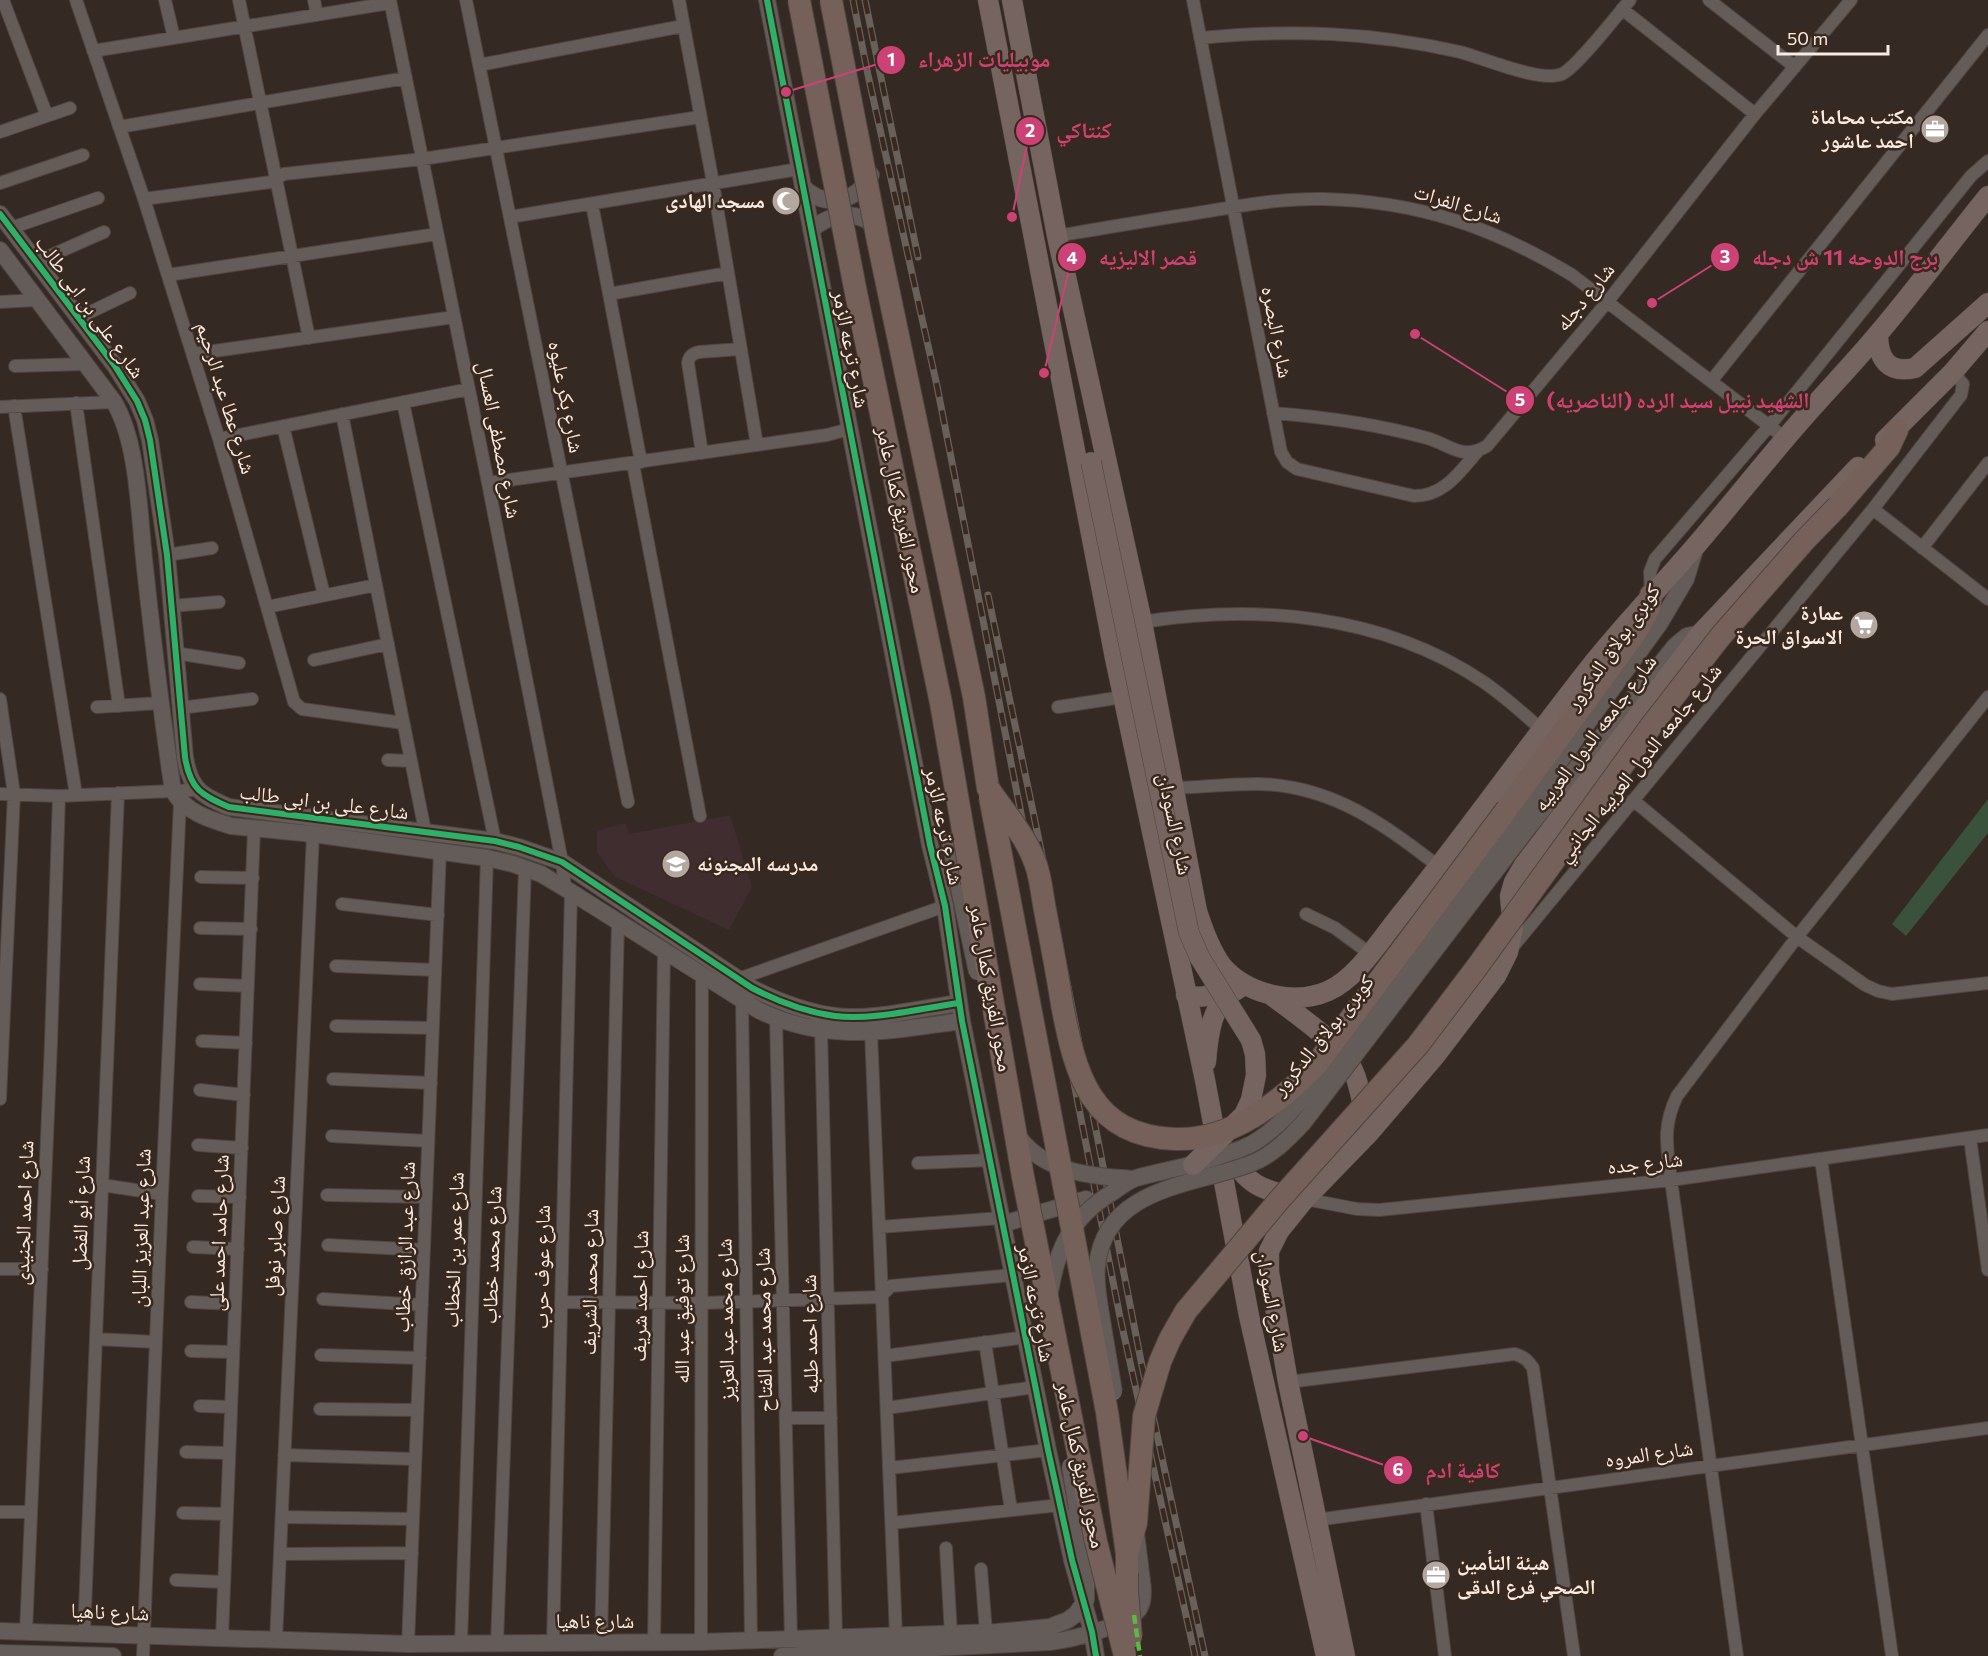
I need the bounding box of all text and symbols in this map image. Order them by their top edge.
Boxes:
scale bar [1778,18,1888,56]
text: 50 m [1787,27,1828,49]
callout: موبيليات الزهراء [876,40,1062,80]
text: موبيليات الزهراء [918,45,1050,73]
text: 1 [887,48,895,70]
place label: مكتب محاماة احمد عاشور [1811,103,1914,153]
callout: كنتاكي [1015,111,1124,151]
office icon: مكتب محاماة احمد عاشور [1919,113,1951,145]
text: كنتاكي [1056,116,1112,147]
text: 2 [1025,119,1035,141]
street label: شارع الفرات [1411,177,1506,230]
mosque icon: مسجد الهادى [770,185,802,217]
place label: مسجد الهادى [665,187,765,213]
street label: شارع على بن ابى طالب [29,230,151,384]
callout: قصر الاليزيه [1057,237,1209,277]
callout: برج الدوحه 11 ش دجله [1710,237,1950,277]
text: قصر الاليزيه [1099,243,1197,270]
text: برج الدوحه 11 ش دجله [1752,243,1938,271]
text: 3 [1720,245,1730,267]
text: 4 [1066,246,1078,268]
street label: شارع دجله [1549,257,1620,337]
street label: شارع البصره [1255,284,1300,380]
street label: شارع ترعه الزمر [827,287,876,410]
street label: شارع عطا عبد الرحيم [190,318,262,478]
street label: شارع بكر عليوه [542,339,591,455]
street label: شارع مصطفى العسال [471,359,528,521]
callout: الشهيد نبيل سيد الرده (الناصريه) [1505,380,1822,420]
text: الشهيد نبيل سيد الرده (الناصريه) [1547,386,1809,414]
text: 5 [1515,388,1525,410]
street label: محور الفريق كمال عامر [870,423,932,596]
street label: كوبرى بولاق الدكرور [1558,578,1666,716]
place label: عمارة الاسواق الحرة [1735,599,1843,650]
supermarket icon: عمارة الاسواق الحرة [1848,609,1880,641]
street label: شارع جامعه الدول العربيه [1527,649,1662,817]
street label: شارع جامعه الدول العربيه الجانبي [1550,658,1730,870]
street label: شارع ترعه الزمر [919,764,970,887]
street label: شارع السودان [1152,771,1199,877]
street label: شارع على بن ابى طالب [238,778,410,825]
school or university icon: مدرسه المجنونه [660,848,692,880]
place label: مدرسه المجنونه [697,850,818,876]
street label: محور الفريق كمال عامر [963,901,1020,1074]
street label: كوبرى بولاق الدكرور [1265,968,1380,1102]
street label: شارع احمد الجنيدى [7,1140,40,1286]
street label: شارع جده [1606,1145,1684,1180]
street label: شارع عبد العزيز اللبان [124,1148,157,1308]
street label: شارع حامد احمد على [202,1154,235,1312]
street label: شارع أبو الفضل [65,1155,96,1271]
street label: شارع عبد الرازق خطاب [388,1161,421,1333]
street label: شارع عمر بن الخطاب [437,1172,470,1328]
street label: شارع صابر نوفل [258,1175,291,1297]
street label: شارع محمد خطاب [476,1185,507,1325]
street label: شارع عوف حرب [527,1205,556,1329]
street label: شارع محمد الشريف [575,1209,604,1355]
street label: شارع احمد شريف [625,1230,654,1362]
street label: شارع توفيق عبد الله [668,1234,695,1384]
street label: شارع محمد عبد العزيز [711,1238,740,1403]
street label: شارع ترعه الزمر [1012,1241,1061,1364]
street label: شارع محمد عبد الفتاح [749,1247,778,1413]
street label: شارع السودان [1249,1248,1296,1354]
street label: شارع احمد طلبه [795,1274,824,1394]
street label: محور الفريق كمال عامر [1050,1378,1112,1551]
street label: شارع المروه [1603,1434,1695,1473]
callout: كافية ادم [1383,1450,1512,1490]
text: كافية ادم [1426,1456,1501,1486]
text: 6 [1392,1458,1404,1480]
place label: هيئة التأمين الصحي فرع الدقى [1457,1549,1596,1603]
office icon: هيئة التأمين الصحي فرع الدقى [1420,1559,1452,1591]
street label: شارع ناهيا [70,1597,150,1626]
street label: شارع ناهيا [556,1607,634,1634]

